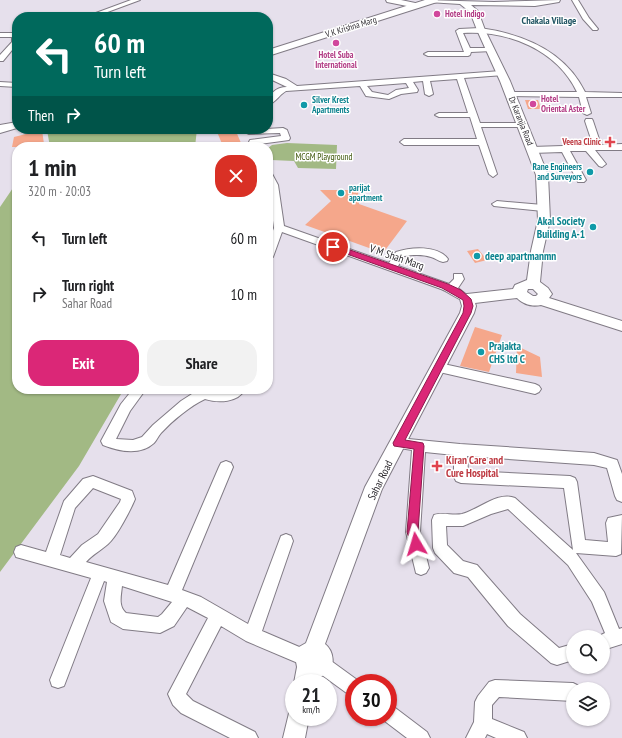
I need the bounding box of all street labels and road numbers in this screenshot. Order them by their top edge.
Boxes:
street label: V K Krishna Marg [323,14,378,40]
street label: Dr Karanjia Road [506,95,536,147]
street label: V M Shah Marg [367,241,426,273]
street label: Sahar Road [364,458,396,502]

